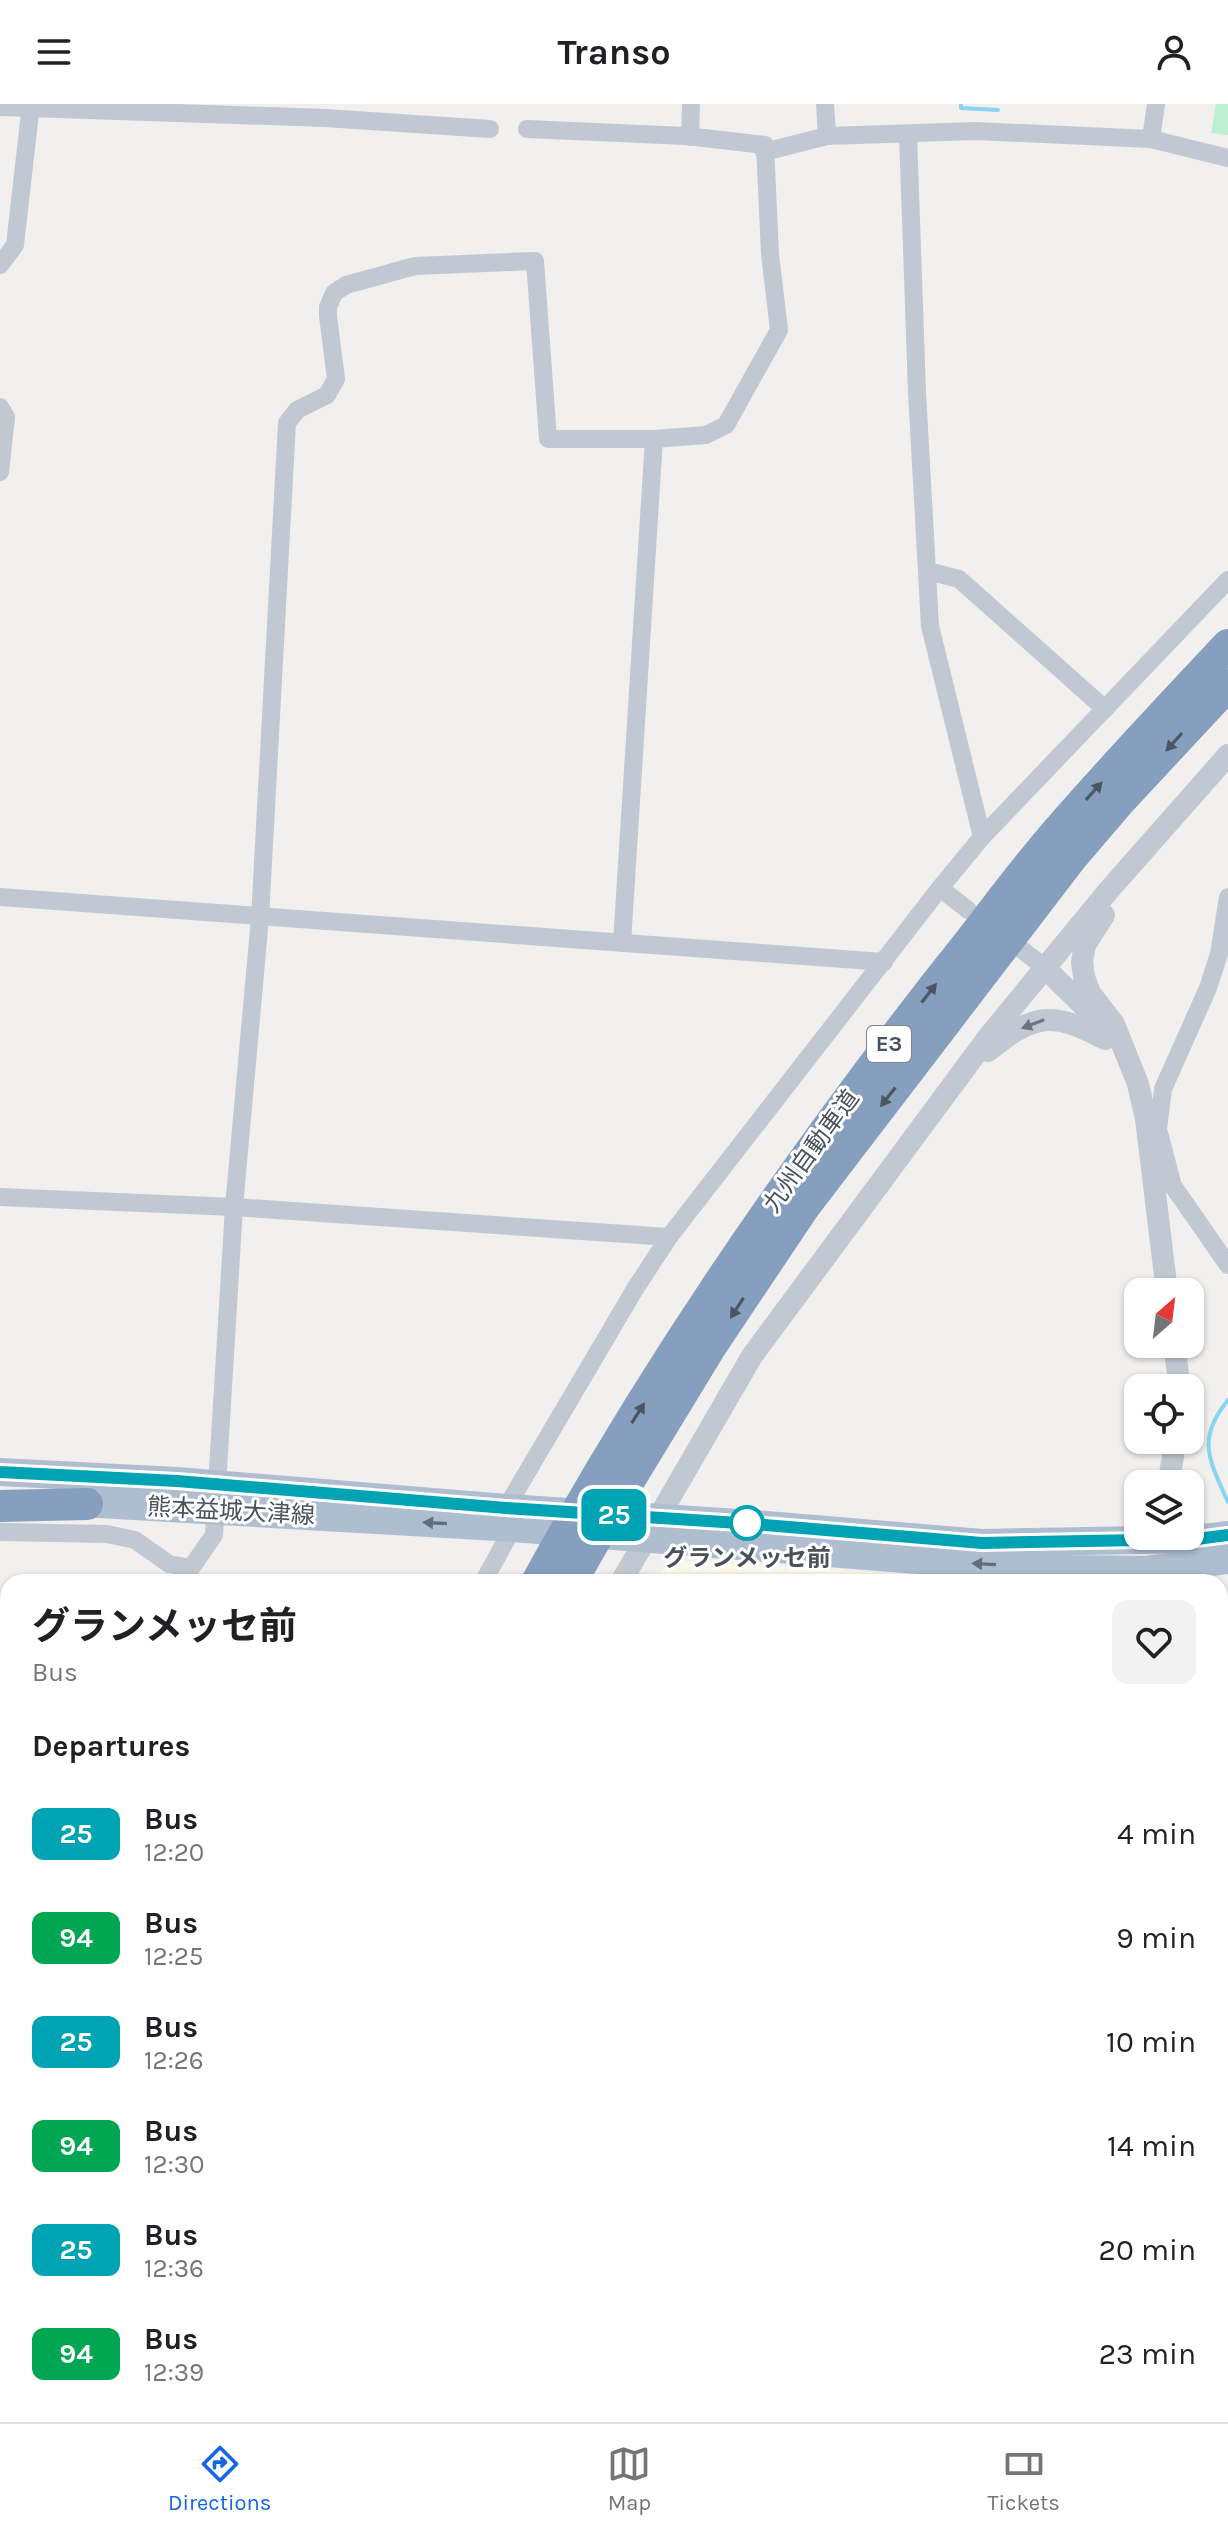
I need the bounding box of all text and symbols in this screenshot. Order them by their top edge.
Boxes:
icon: menu [32,30,76,74]
icon: person [1152,30,1196,74]
text: Transo [557,31,671,73]
one-way arrow [1166,731,1183,751]
one-way arrow [1084,782,1102,801]
one-way arrow [921,983,937,1003]
one-way arrow [1021,1018,1045,1031]
road number: E3 [867,1026,911,1062]
street label: 九州自動車道 [757,1085,865,1217]
one-way arrow [881,1087,897,1107]
north arrow [1124,1278,1204,1358]
map controls [1124,1278,1204,1550]
one-way arrow [730,1297,745,1318]
button: locate [1124,1374,1204,1454]
one-way arrow [630,1402,644,1424]
button: layers [1124,1470,1204,1550]
line badge: 25 [578,1489,650,1541]
street label: 熊本益城大津線 [146,1493,316,1529]
text: 25 [597,1498,631,1531]
marker: グランメッセ前 [730,1506,764,1540]
one-way arrow [422,1516,447,1529]
place label: グランメッセ前 [663,1544,831,1572]
one-way arrow [971,1557,996,1570]
button: heart [1112,1600,1196,1684]
text: グランメッセ前 [32,1604,297,1649]
text: Bus [32,1657,78,1688]
text: Departures [32,1728,190,1764]
text: Bus [144,1801,198,1837]
text: 4 min [1117,1816,1196,1852]
text: 25 [59,1817,93,1850]
text: 12:20 [144,1837,204,1868]
text: Bus [144,1905,198,1941]
text: 9 min [1116,1920,1196,1956]
text: 94 [59,1921,93,1954]
text: 12:25 [144,1941,203,1972]
text: Bus [144,2009,198,2045]
text: 10 min [1106,2024,1196,2060]
text: 25 [59,2025,93,2058]
text: 12:26 [144,2045,204,2076]
text: Bus [144,2113,198,2149]
text: 14 min [1107,2128,1196,2164]
text: 94 [59,2129,93,2162]
text: 12:30 [144,2149,204,2180]
text: Bus [144,2217,198,2253]
text: 20 min [1099,2232,1196,2268]
text: 25 [59,2233,93,2266]
text: 12:36 [144,2253,204,2284]
text: Bus [144,2321,198,2357]
text: 23 min [1099,2336,1196,2372]
text: 94 [59,2337,93,2370]
text: 12:39 [144,2357,204,2388]
tab: Directions [168,2442,271,2516]
tab: Map [607,2442,651,2516]
tab: Tickets [987,2442,1060,2516]

